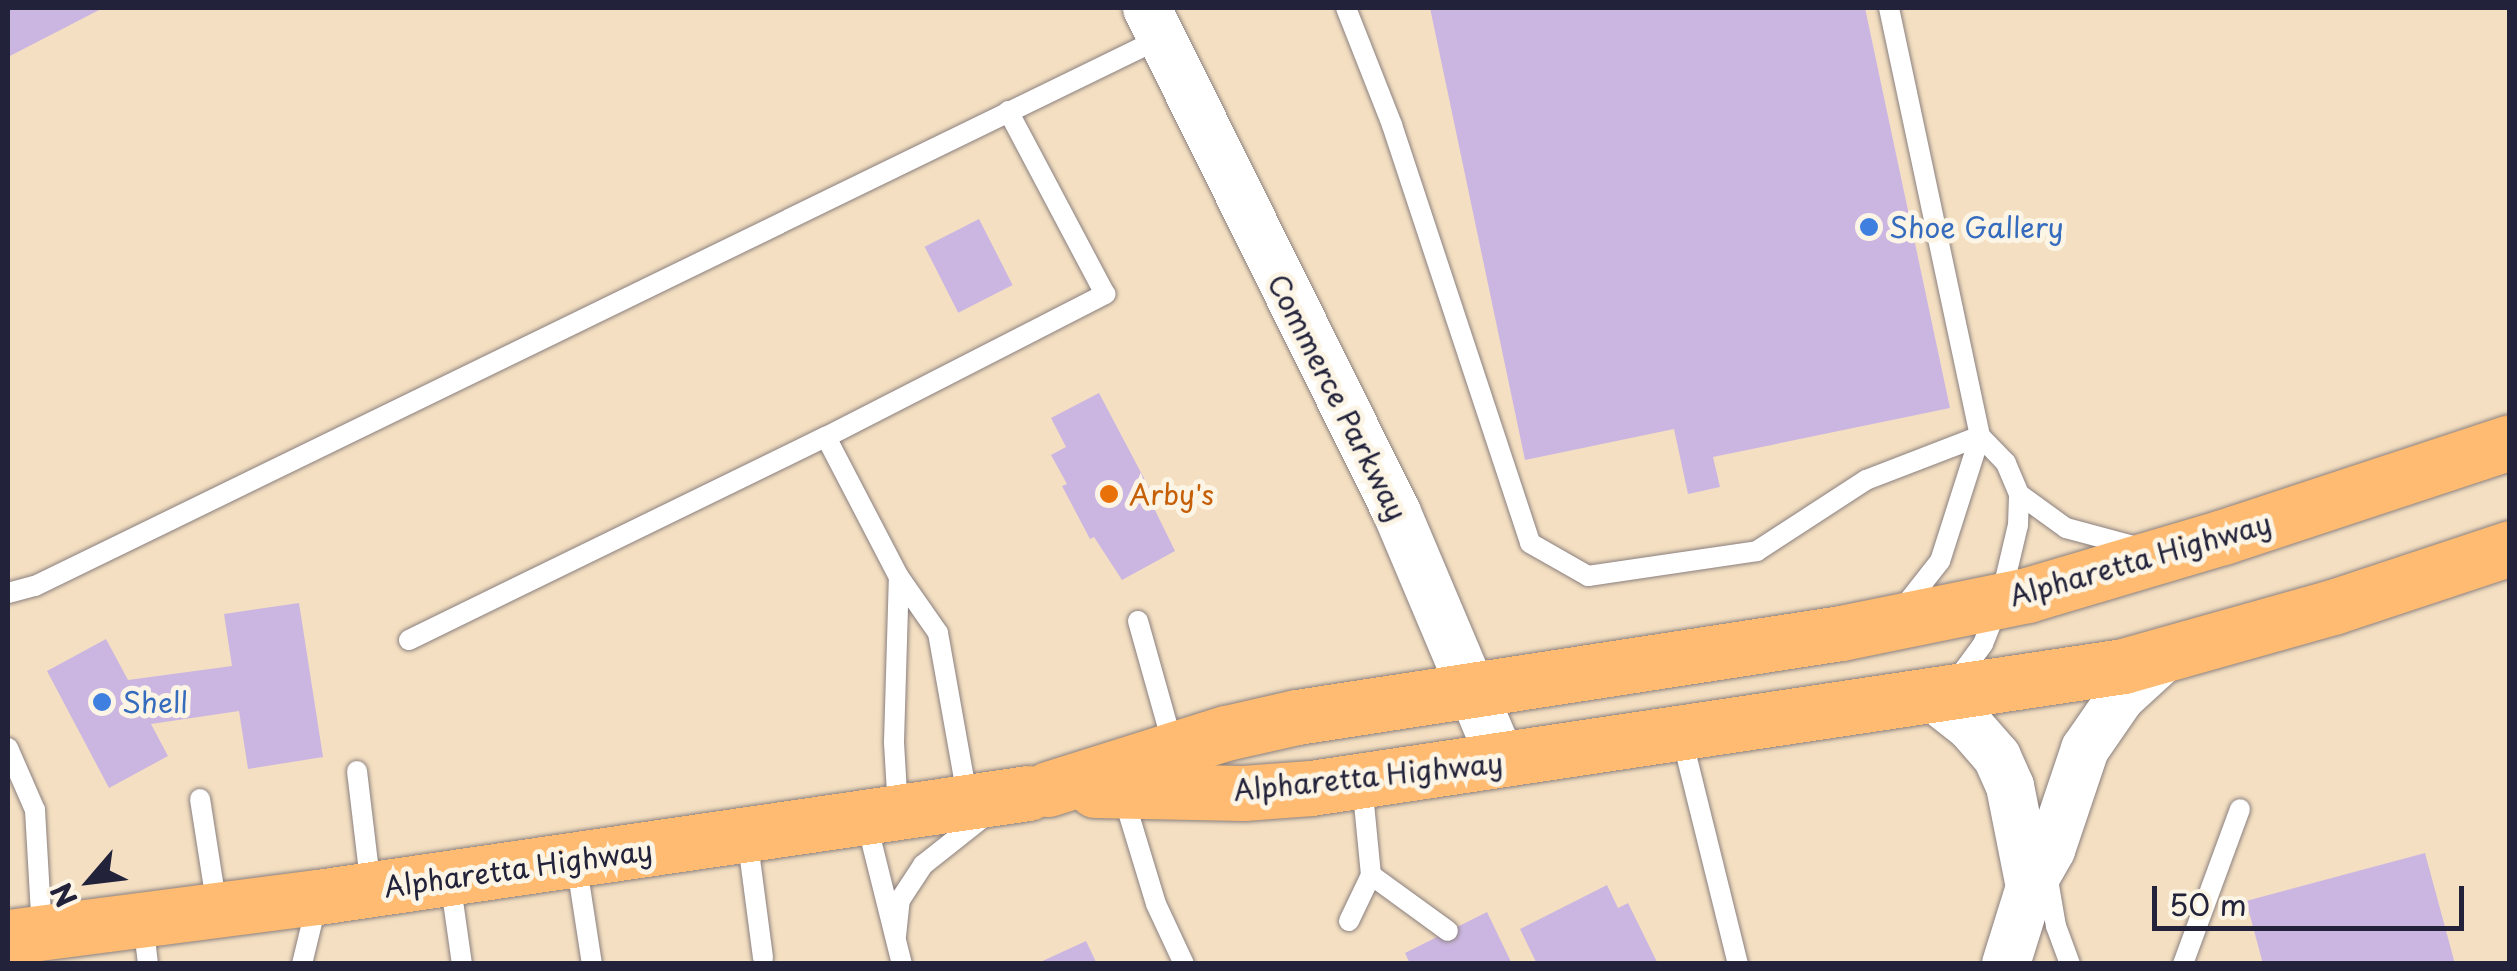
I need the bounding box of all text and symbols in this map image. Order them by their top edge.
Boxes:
place label: Shoe Gallery [1889,210,2064,244]
marker: Shoe Gallery [1858,216,1880,238]
street label: Commerce Parkway [1261,268,1415,526]
place label: Arby's [1129,477,1214,511]
marker: Arby's [1098,483,1120,505]
street label: Alpharetta Highway [2004,505,2276,613]
place label: Shell [122,685,188,719]
marker: Shell [91,691,113,713]
street label: Alpharetta Highway [1231,745,1505,807]
north arrow [40,831,140,931]
street label: Alpharetta Highway [381,832,655,904]
scale bar [2157,866,2470,928]
text: N [39,875,87,915]
text: 50 m [2169,881,2247,926]

